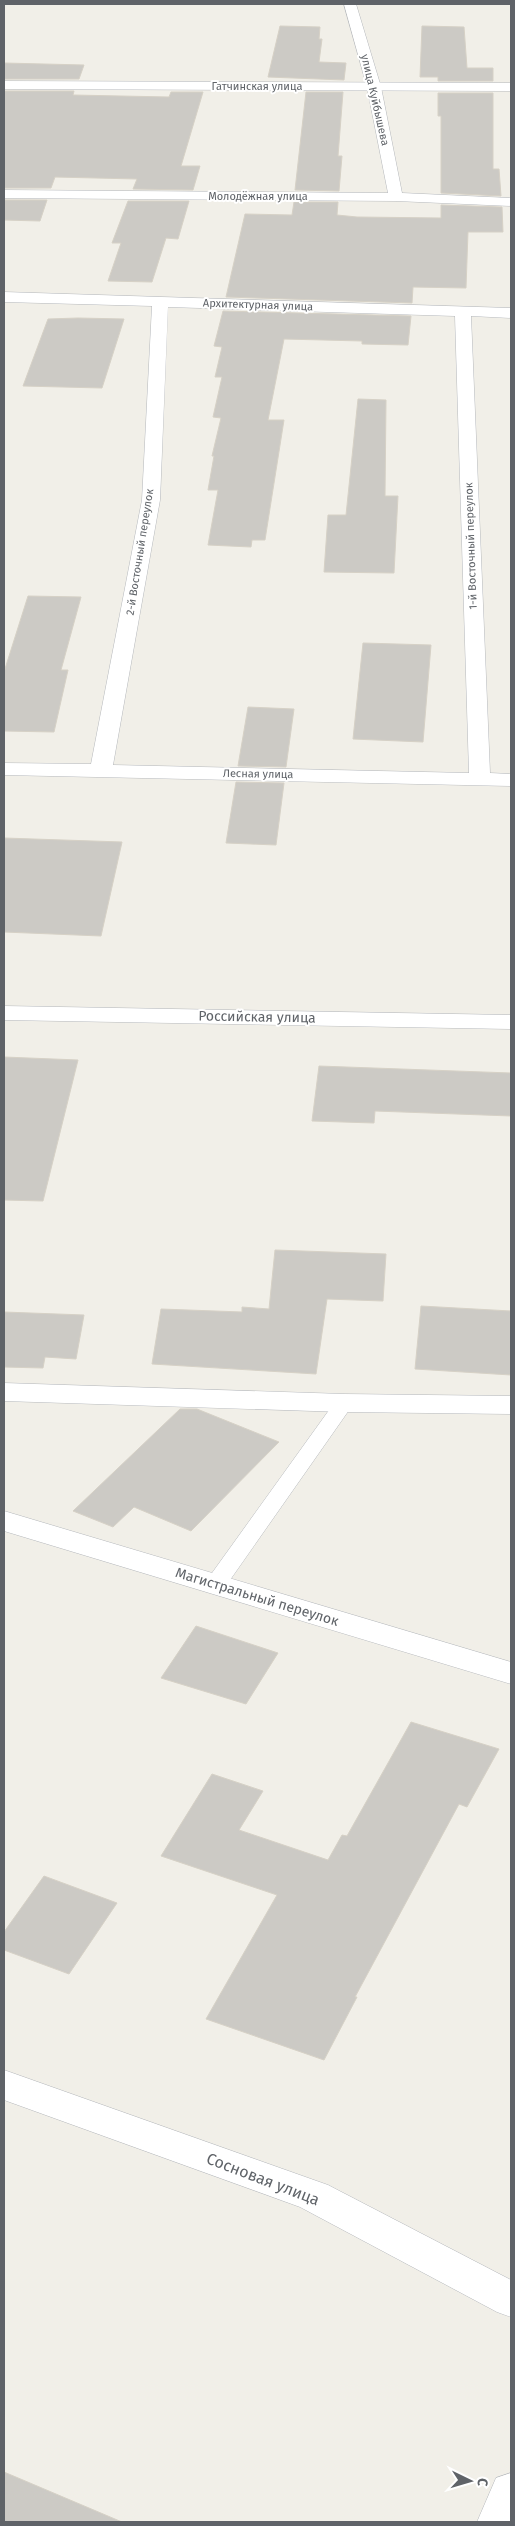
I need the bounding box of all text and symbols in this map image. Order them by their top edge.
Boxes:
street label: улица Куйбышева [358,53,392,147]
street label: Гатчинская улица [212,80,302,93]
street label: Молодёжная улица [208,190,308,203]
street label: Архитектурная улица [203,297,313,313]
street label: 1-й Восточный переулок [462,482,480,610]
street label: 2-й Восточный переулок [124,488,156,616]
street label: Лесная улица [223,767,293,781]
street label: Российская улица [198,1007,316,1027]
street label: Магистральный переулок [173,1564,341,1630]
street label: Сосновая улица [204,2149,322,2209]
north arrow [445,2456,495,2506]
text: С [474,2477,491,2487]

